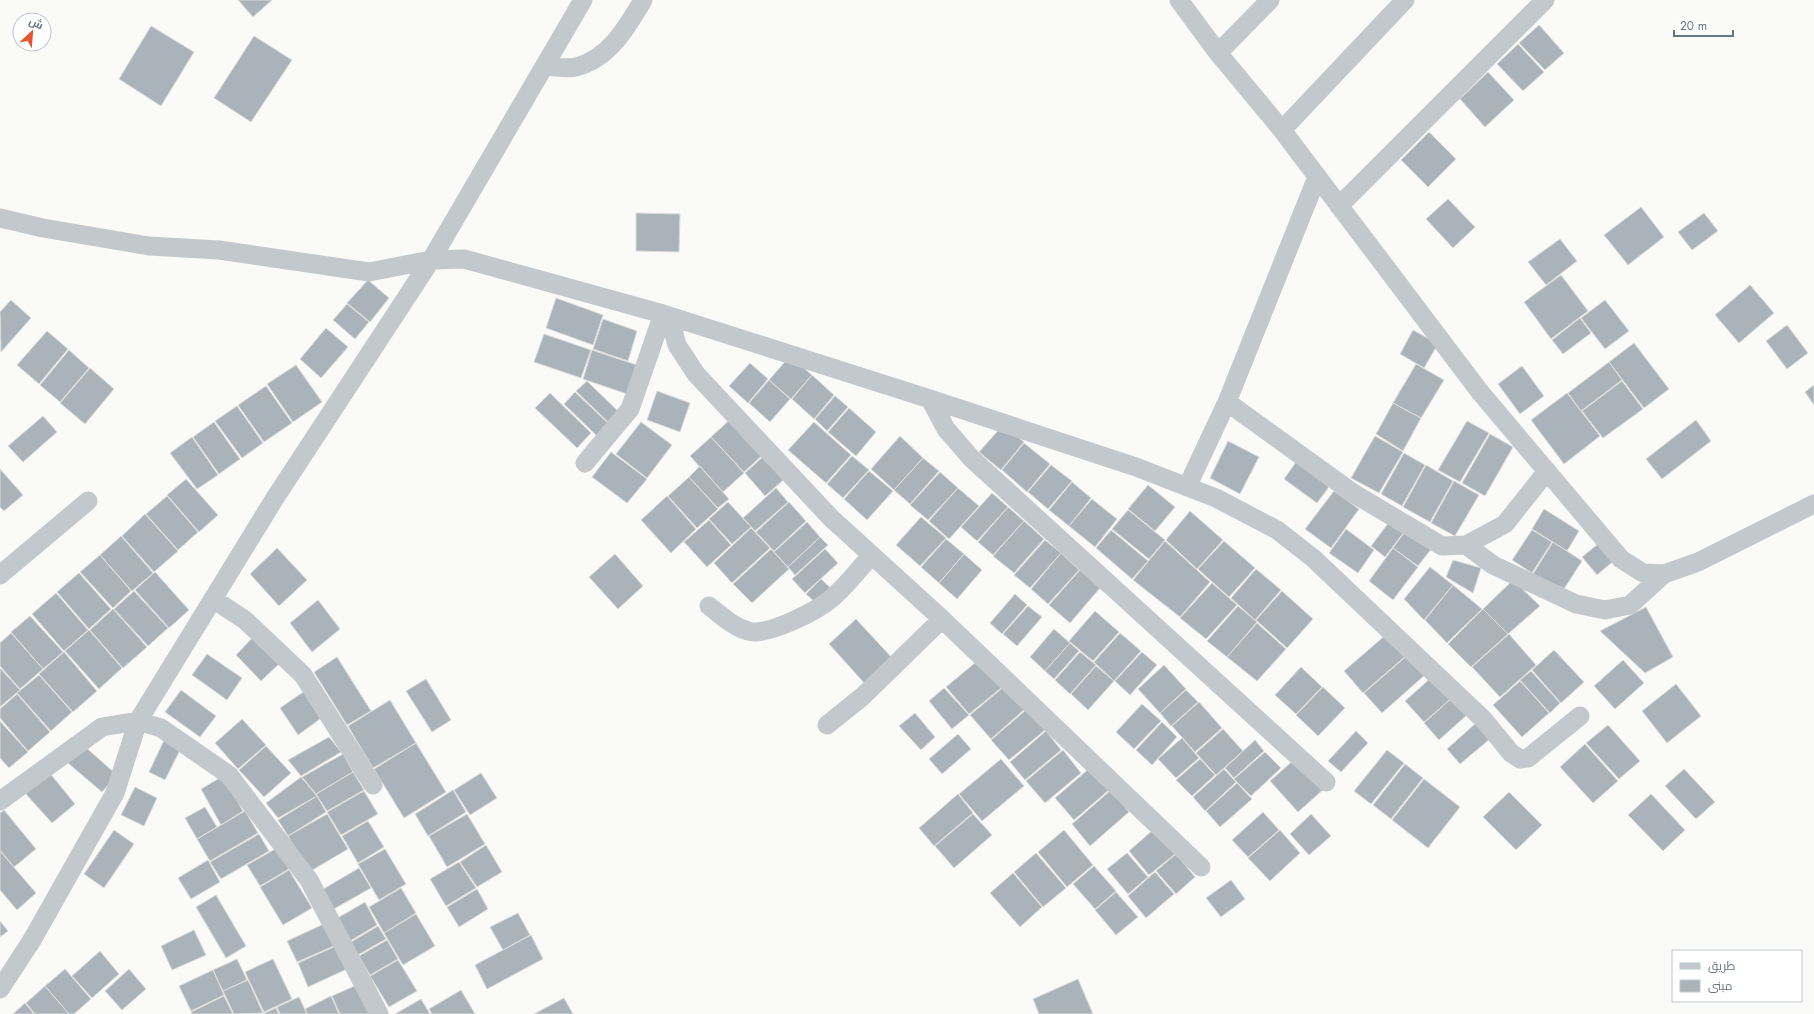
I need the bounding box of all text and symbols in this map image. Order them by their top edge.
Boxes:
north arrow [12,12,52,52]
scale bar [1674,12,1733,38]
text: ش [27,13,46,33]
text: 20 m [1680,17,1707,35]
legend [1672,950,1802,1002]
text: طريق [1708,957,1736,975]
text: مبنى [1708,977,1733,995]

